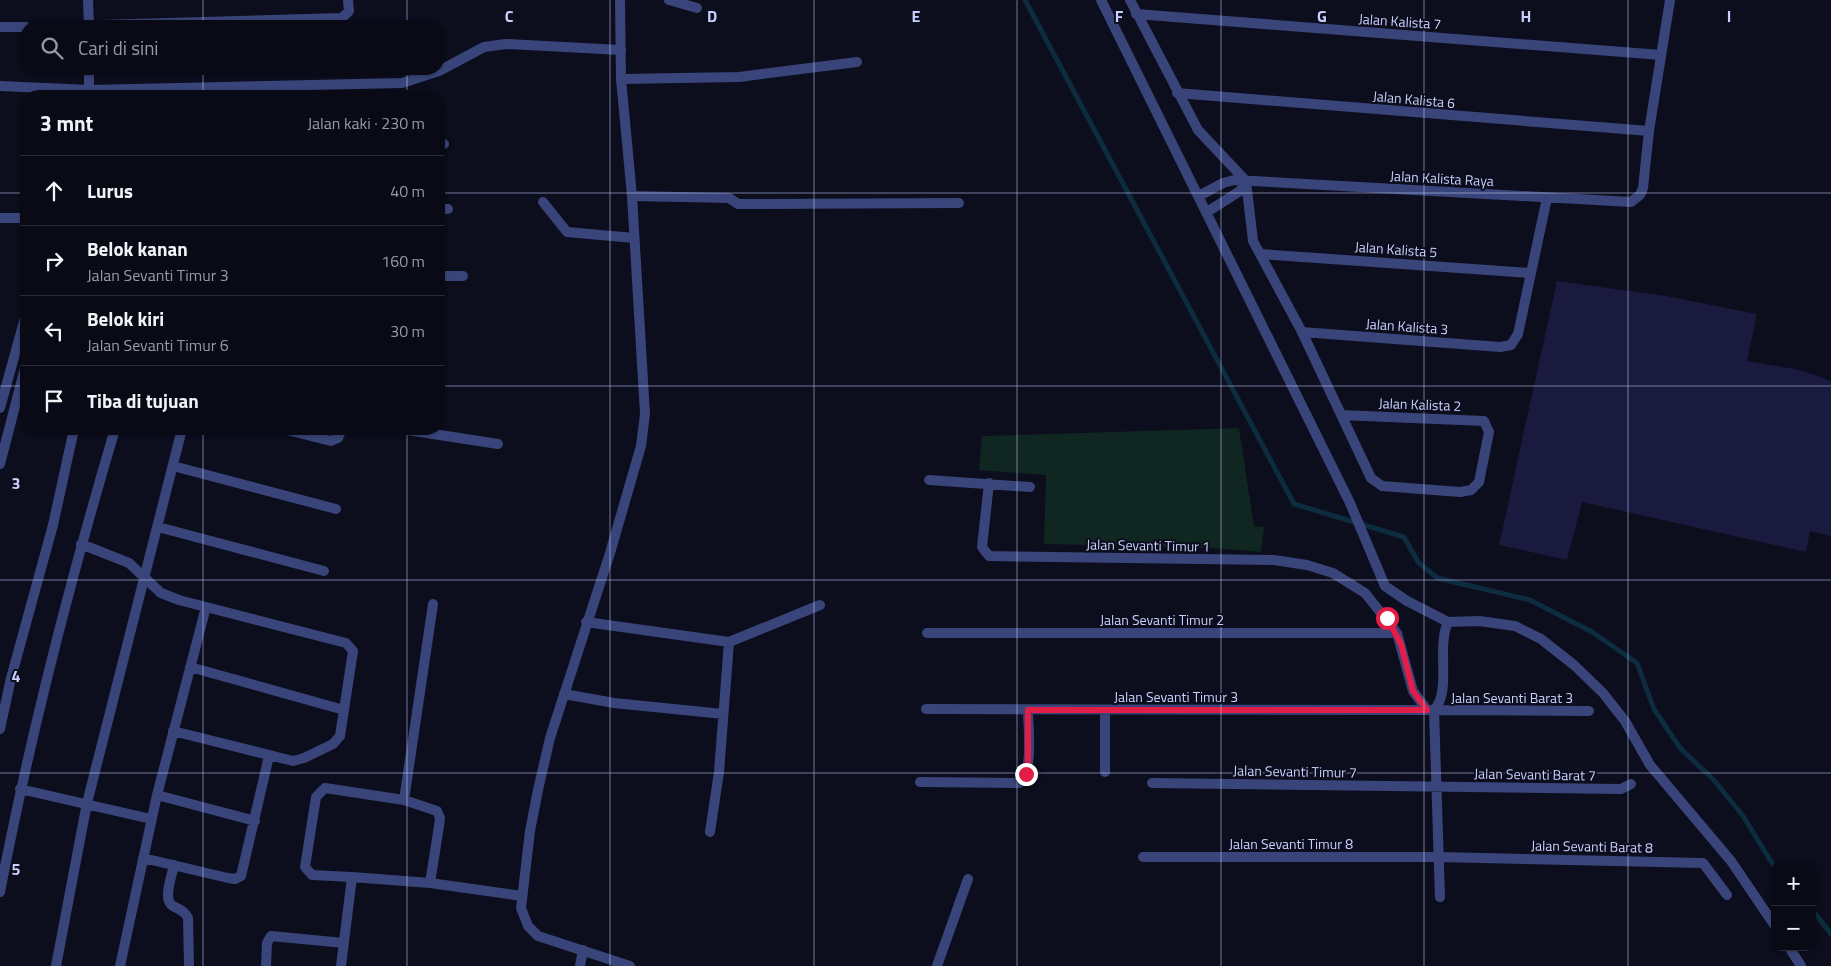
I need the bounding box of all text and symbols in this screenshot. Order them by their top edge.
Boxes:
text: C [505,4,514,28]
text: D [707,4,717,28]
text: E [912,4,921,28]
text: F [1115,4,1124,28]
text: G [1317,4,1327,28]
text: H [1521,4,1531,28]
text: I [1727,4,1731,28]
street label: Jalan Kalista 7 [1358,8,1442,34]
search box [20,20,445,75]
text: Cari di sini [78,33,159,62]
icon: search [38,34,66,62]
street label: Jalan Kalista 6 [1372,85,1456,113]
text: 3 mnt [40,107,93,139]
text: Jalan kaki · 230 m [307,111,425,135]
street label: Jalan Kalista Raya [1390,165,1494,191]
text: Lurus [87,176,133,205]
icon: ahead [40,177,68,205]
text: 40 m [390,179,425,203]
text: Belok kanan [87,234,188,263]
street label: Jalan Kalista 5 [1354,236,1438,262]
icon: right [40,247,68,275]
text: 160 m [381,249,425,273]
text: Jalan Sevanti Timur 3 [87,263,229,287]
text: Belok kiri [87,304,164,333]
street label: Jalan Kalista 3 [1365,313,1449,339]
icon: left [40,317,68,345]
text: 30 m [390,319,425,343]
text: Jalan Sevanti Timur 6 [87,333,229,357]
text: Tiba di tujuan [87,386,199,415]
icon: arrive [40,387,68,415]
street label: Jalan Kalista 2 [1378,392,1462,416]
text: 3 [12,471,20,495]
street label: Jalan Sevanti Timur 1 [1086,533,1210,557]
route start [1376,607,1399,630]
street label: Jalan Sevanti Timur 2 [1100,609,1224,630]
text: 4 [12,664,21,688]
street label: Jalan Sevanti Timur 3 [1114,686,1238,707]
street label: Jalan Sevanti Barat 3 [1451,687,1573,708]
street label: Jalan Sevanti Timur 7 [1233,759,1357,783]
street label: Jalan Sevanti Barat 7 [1474,762,1596,786]
route end [1015,763,1038,786]
street label: Jalan Sevanti Timur 8 [1229,833,1353,854]
street label: Jalan Sevanti Barat 8 [1531,834,1653,858]
text: 5 [12,857,21,881]
map controls [1771,861,1816,951]
button: + [1771,861,1816,906]
button: − [1771,906,1816,951]

